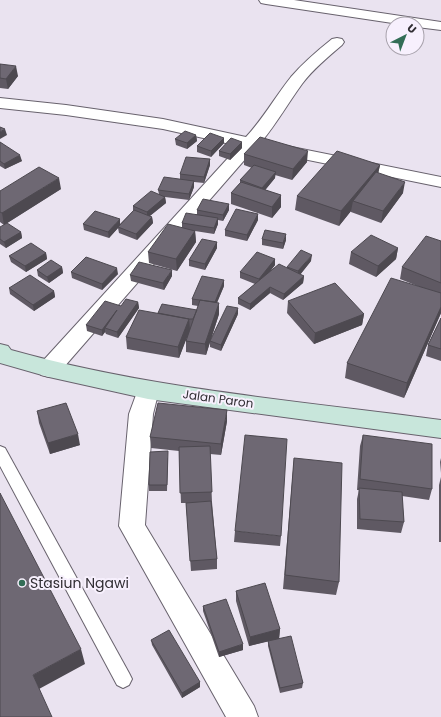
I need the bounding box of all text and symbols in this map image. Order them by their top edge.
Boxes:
north arrow [385,16,425,56]
text: U [403,20,420,37]
street label: Jalan Paron [182,385,255,412]
place label: Stasiun Ngawi [30,573,129,593]
marker: Stasiun Ngawi [17,578,27,588]

